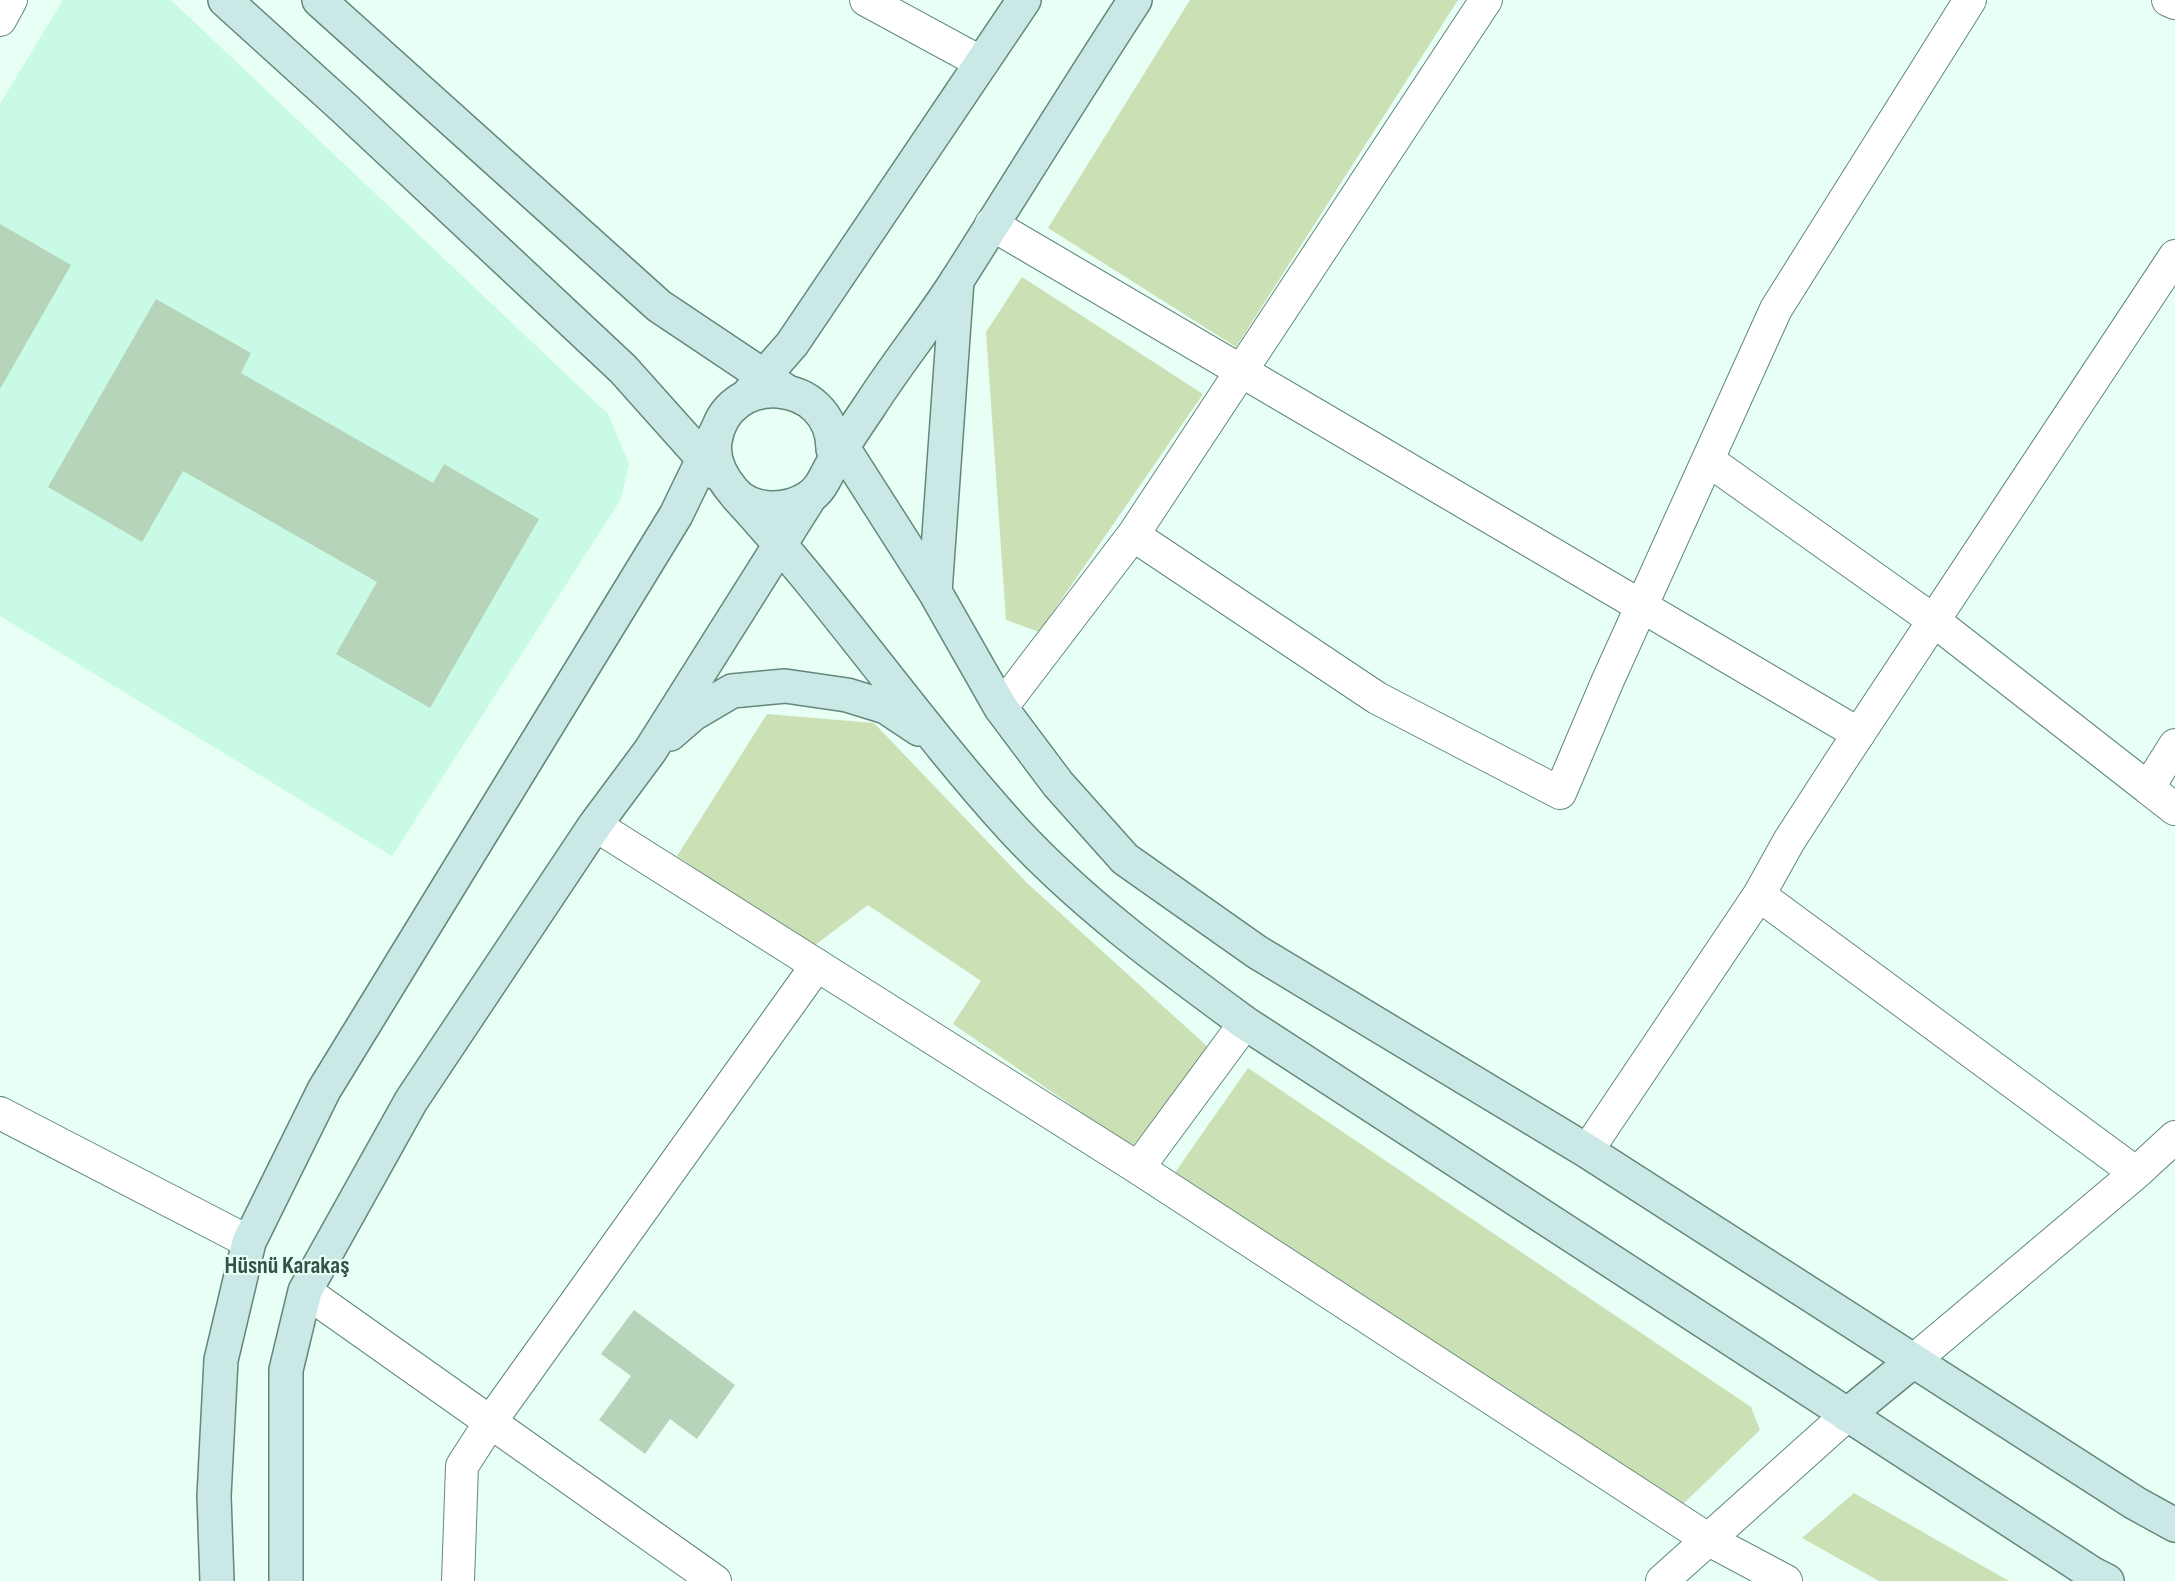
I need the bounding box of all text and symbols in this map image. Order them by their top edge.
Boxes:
district label: Hüsnü Karakaş [225,1253,349,1281]

